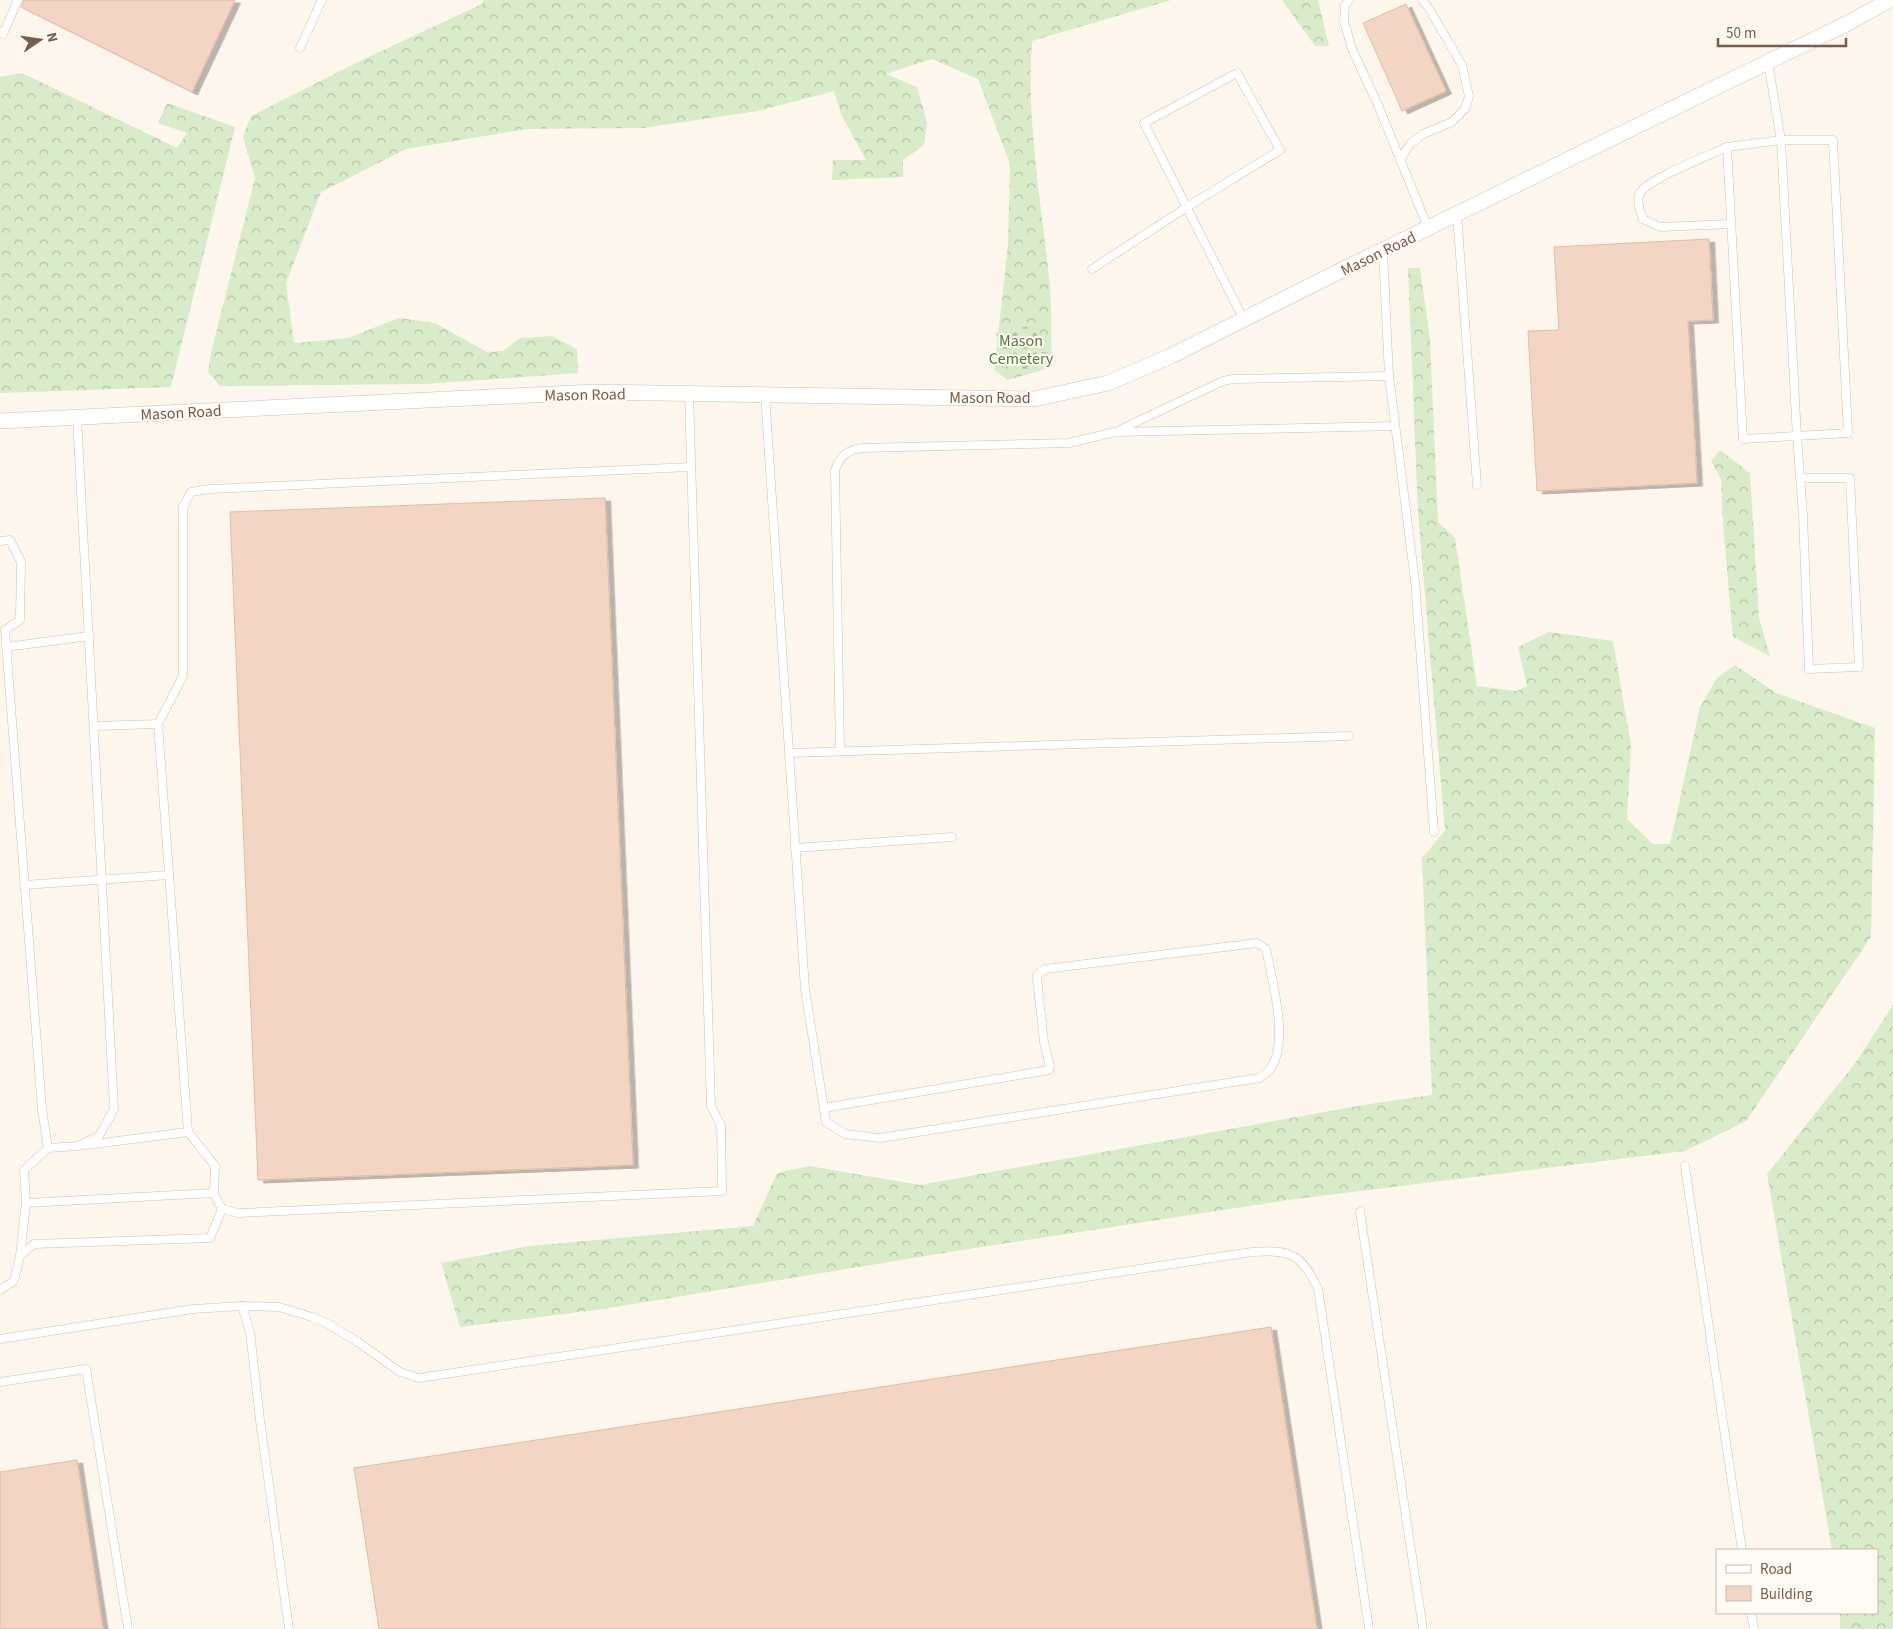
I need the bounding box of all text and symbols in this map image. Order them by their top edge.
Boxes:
north arrow [15,15,65,65]
scale bar [1718,15,1846,47]
text: 50 m [1726,23,1756,44]
text: N [41,31,62,44]
street label: Mason Road [1337,226,1420,282]
park label: Mason Cemetery [989,330,1054,370]
street label: Mason Road [544,383,626,407]
street label: Mason Road [949,387,1031,409]
street label: Mason Road [140,400,222,426]
legend [1716,1549,1878,1614]
text: Road [1760,1559,1792,1580]
text: Building [1760,1584,1813,1605]

